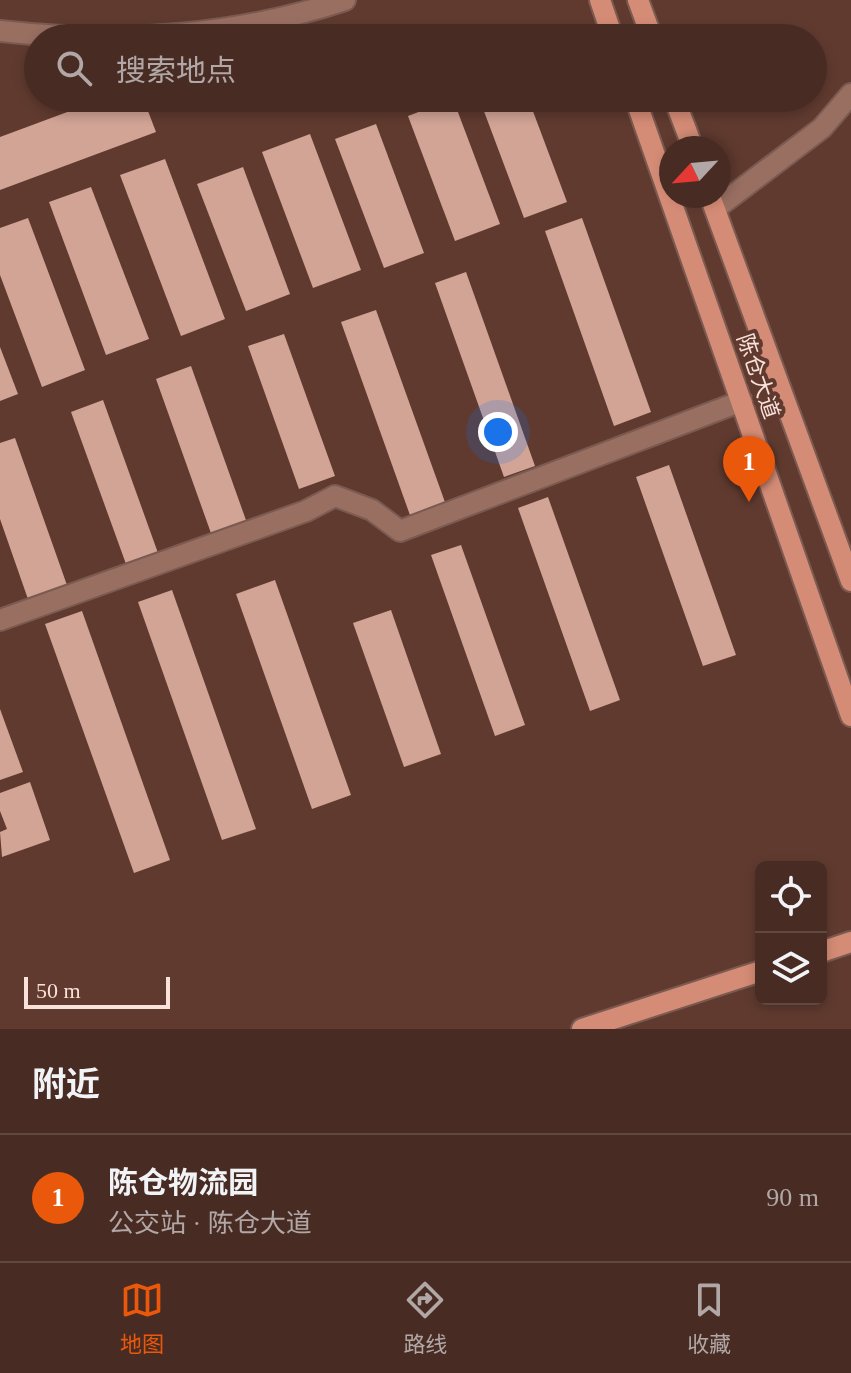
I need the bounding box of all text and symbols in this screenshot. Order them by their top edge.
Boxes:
search box [24,24,827,112]
icon: search [52,46,96,90]
text: 搜索地点 [116,54,236,87]
north arrow [659,136,731,208]
street label: 陈仓大道 [732,330,785,422]
your location [478,412,518,452]
pin: 1 [723,436,775,502]
map controls [755,861,827,1005]
button: locate [755,861,827,933]
button: layers [755,933,827,1005]
scale bar [24,973,170,1009]
text: 50 m [36,978,81,1003]
text: 附近 [32,1066,100,1103]
text: 陈仓物流园 [108,1166,258,1199]
text: 1 [52,1183,65,1212]
text: 90 m [766,1183,819,1212]
text: 公交站 · 陈仓大道 [108,1209,312,1238]
tab: 地图 [120,1278,164,1358]
tab: 路线 [403,1278,447,1358]
tab: 收藏 [687,1278,731,1358]

